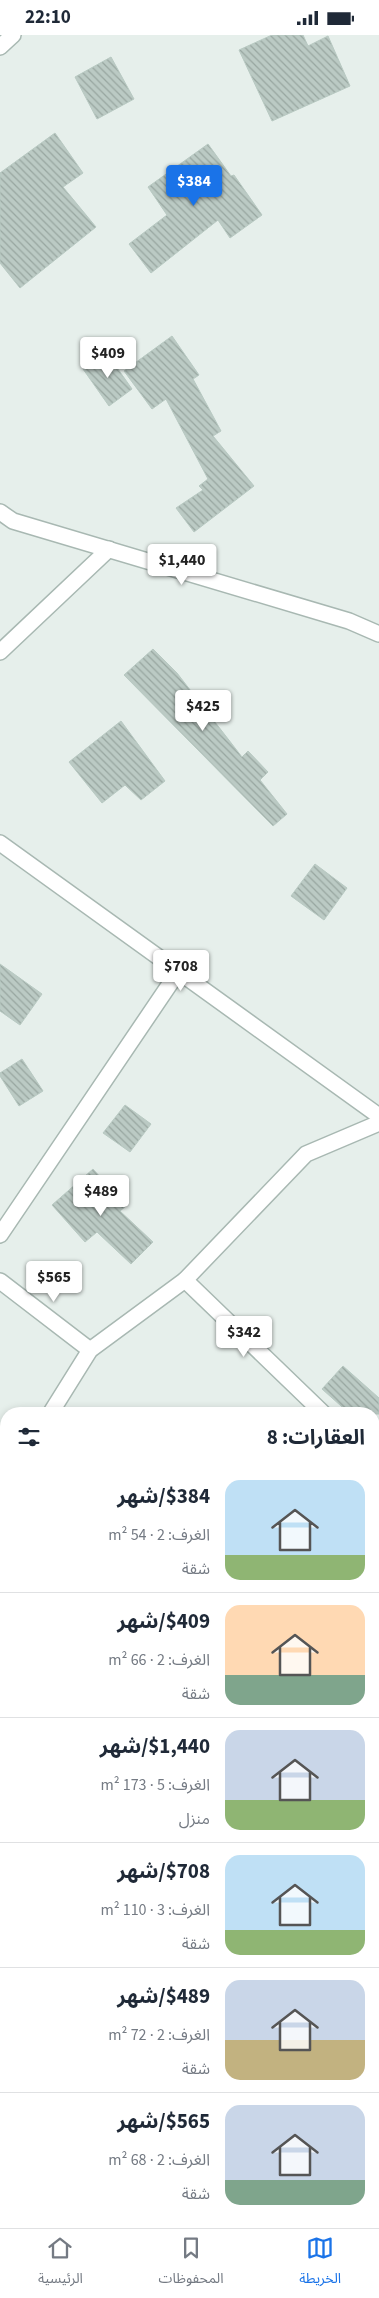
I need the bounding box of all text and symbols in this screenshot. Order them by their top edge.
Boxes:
text: 22:10 [25,4,71,31]
pin: $384 [164,165,224,207]
text: $384 [177,170,211,192]
pin: $409 [78,337,138,379]
text: $409 [91,342,125,364]
pin: $1,440 [141,543,223,586]
text: $1,440 [158,549,206,571]
pin: $425 [173,689,233,732]
text: $425 [186,695,220,717]
pin: $708 [151,949,211,992]
text: $708 [164,955,198,977]
pin: $489 [71,1175,131,1217]
text: $489 [84,1180,118,1202]
pin: $565 [24,1261,84,1303]
text: $565 [37,1266,71,1288]
pin: $342 [214,1315,274,1358]
text: $342 [227,1321,261,1343]
text: العقارات: 8 [267,1422,365,1452]
icon: filters [15,1423,43,1451]
text: $384/شهر [117,1481,210,1511]
icon: home [265,1500,325,1560]
text: الغرف: 2 · 54 m² [108,1524,210,1546]
text: شقة [182,1558,210,1580]
text: $409/شهر [117,1606,210,1636]
icon: home [265,1625,325,1685]
text: الغرف: 2 · 66 m² [108,1649,210,1671]
text: شقة [182,1683,210,1705]
text: $1,440/شهر [100,1731,210,1761]
icon: home [265,1750,325,1810]
text: الغرف: 5 · 173 m² [100,1774,210,1796]
text: منزل [179,1808,210,1830]
text: $708/شهر [117,1856,210,1886]
icon: home [265,1875,325,1935]
text: الغرف: 3 · 110 m² [100,1899,210,1921]
text: شقة [182,1933,210,1955]
text: $489/شهر [117,1981,210,2011]
icon: home [265,2000,325,2060]
text: الغرف: 2 · 72 m² [108,2024,210,2046]
text: شقة [182,2058,210,2080]
text: $565/شهر [117,2106,210,2136]
icon: home [265,2125,325,2185]
text: الغرف: 2 · 68 m² [108,2149,210,2171]
text: شقة [182,2183,210,2205]
tab: الرئيسية [38,2234,83,2293]
tab: المحفوظات [159,2234,224,2293]
tab: الخريطة [299,2234,341,2293]

